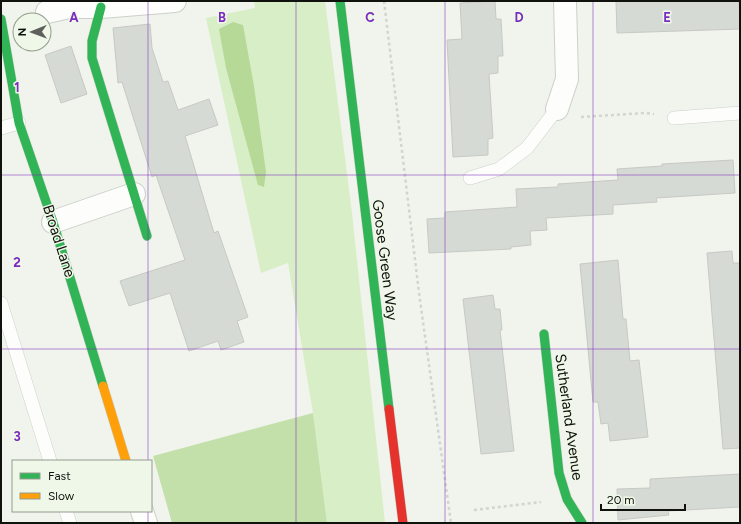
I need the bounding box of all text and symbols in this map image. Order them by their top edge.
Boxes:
text: A [69,10,79,25]
text: B [218,10,226,25]
text: C [365,10,375,25]
text: D [514,10,524,25]
text: E [663,10,671,25]
north arrow [12,12,52,52]
text: N [16,28,29,37]
text: 1 [14,80,20,95]
street label: Goose Green Way [369,198,401,322]
street label: Broad Lane [39,203,79,279]
text: 2 [13,255,21,270]
street label: Sutherland Avenue [551,353,587,481]
text: 3 [13,429,21,444]
legend [12,460,152,512]
text: Fast [48,469,71,483]
scale bar [601,486,685,512]
text: Slow [48,489,75,503]
text: 20 m [607,493,635,507]

